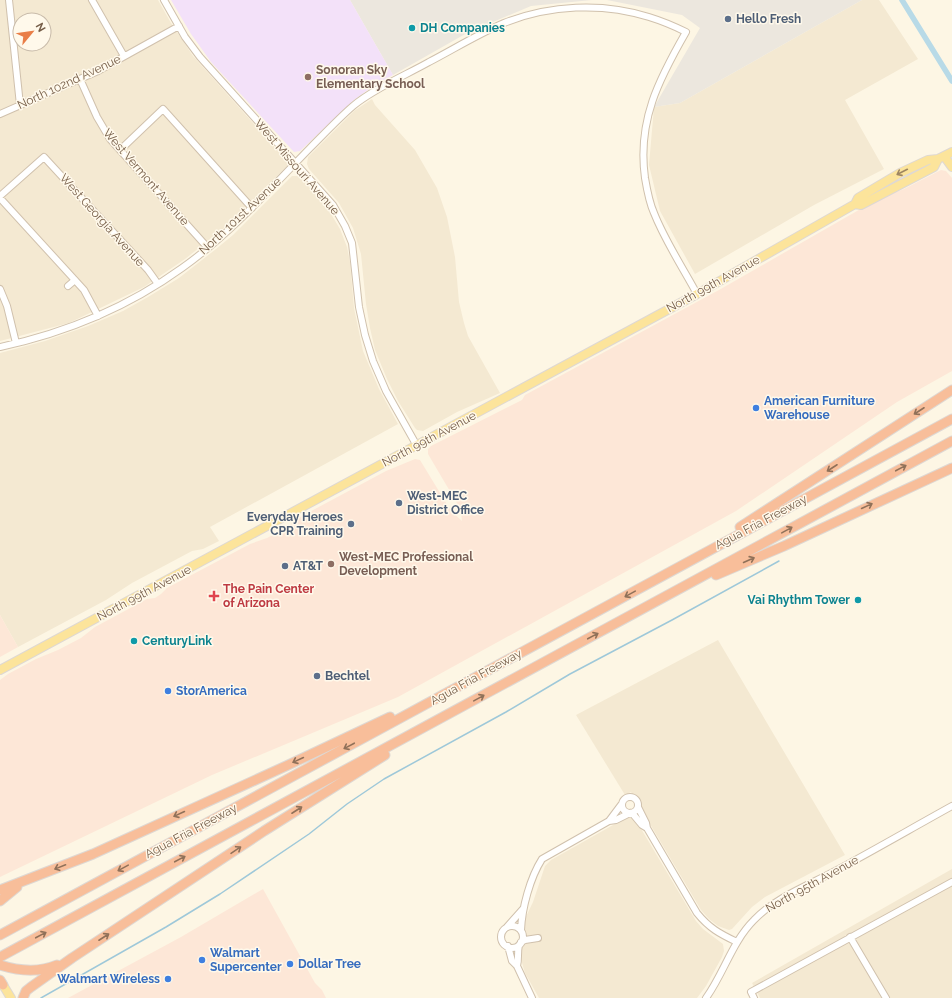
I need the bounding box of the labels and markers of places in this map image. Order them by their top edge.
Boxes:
place label: Hello Fresh [736,12,801,26]
marker: Hello Fresh [723,14,733,24]
place label: DH Companies [420,21,505,35]
marker: DH Companies [407,23,417,33]
place label: Sonoran Sky Elementary School [316,63,425,91]
marker: Sonoran Sky Elementary School [303,72,313,82]
place label: American Furniture Warehouse [764,394,875,422]
marker: American Furniture Warehouse [751,403,761,413]
place label: West-MEC District Office [407,489,484,517]
marker: West-MEC District Office [394,498,404,508]
place label: Everyday Heroes CPR Training [247,510,343,538]
marker: Everyday Heroes CPR Training [346,519,356,529]
place label: West-MEC Professional Development [339,550,473,578]
place label: AT&T [293,559,324,573]
marker: West-MEC Professional Development [326,559,336,569]
marker: AT&T [280,561,290,571]
place label: The Pain Center of Arizona [223,582,315,610]
marker: The Pain Center of Arizona [208,590,220,602]
place label: Vai Rhythm Tower [748,593,850,607]
marker: Vai Rhythm Tower [853,595,863,605]
place label: CenturyLink [142,634,212,648]
marker: CenturyLink [129,636,139,646]
place label: Bechtel [325,669,370,683]
marker: Bechtel [312,671,322,681]
place label: StorAmerica [176,684,247,698]
marker: StorAmerica [163,686,173,696]
place label: Walmart Supercenter [210,946,282,974]
marker: Walmart Supercenter [197,955,207,965]
place label: Dollar Tree [298,957,361,971]
marker: Dollar Tree [285,959,295,969]
place label: Walmart Wireless [57,972,160,986]
marker: Walmart Wireless [163,974,173,984]

